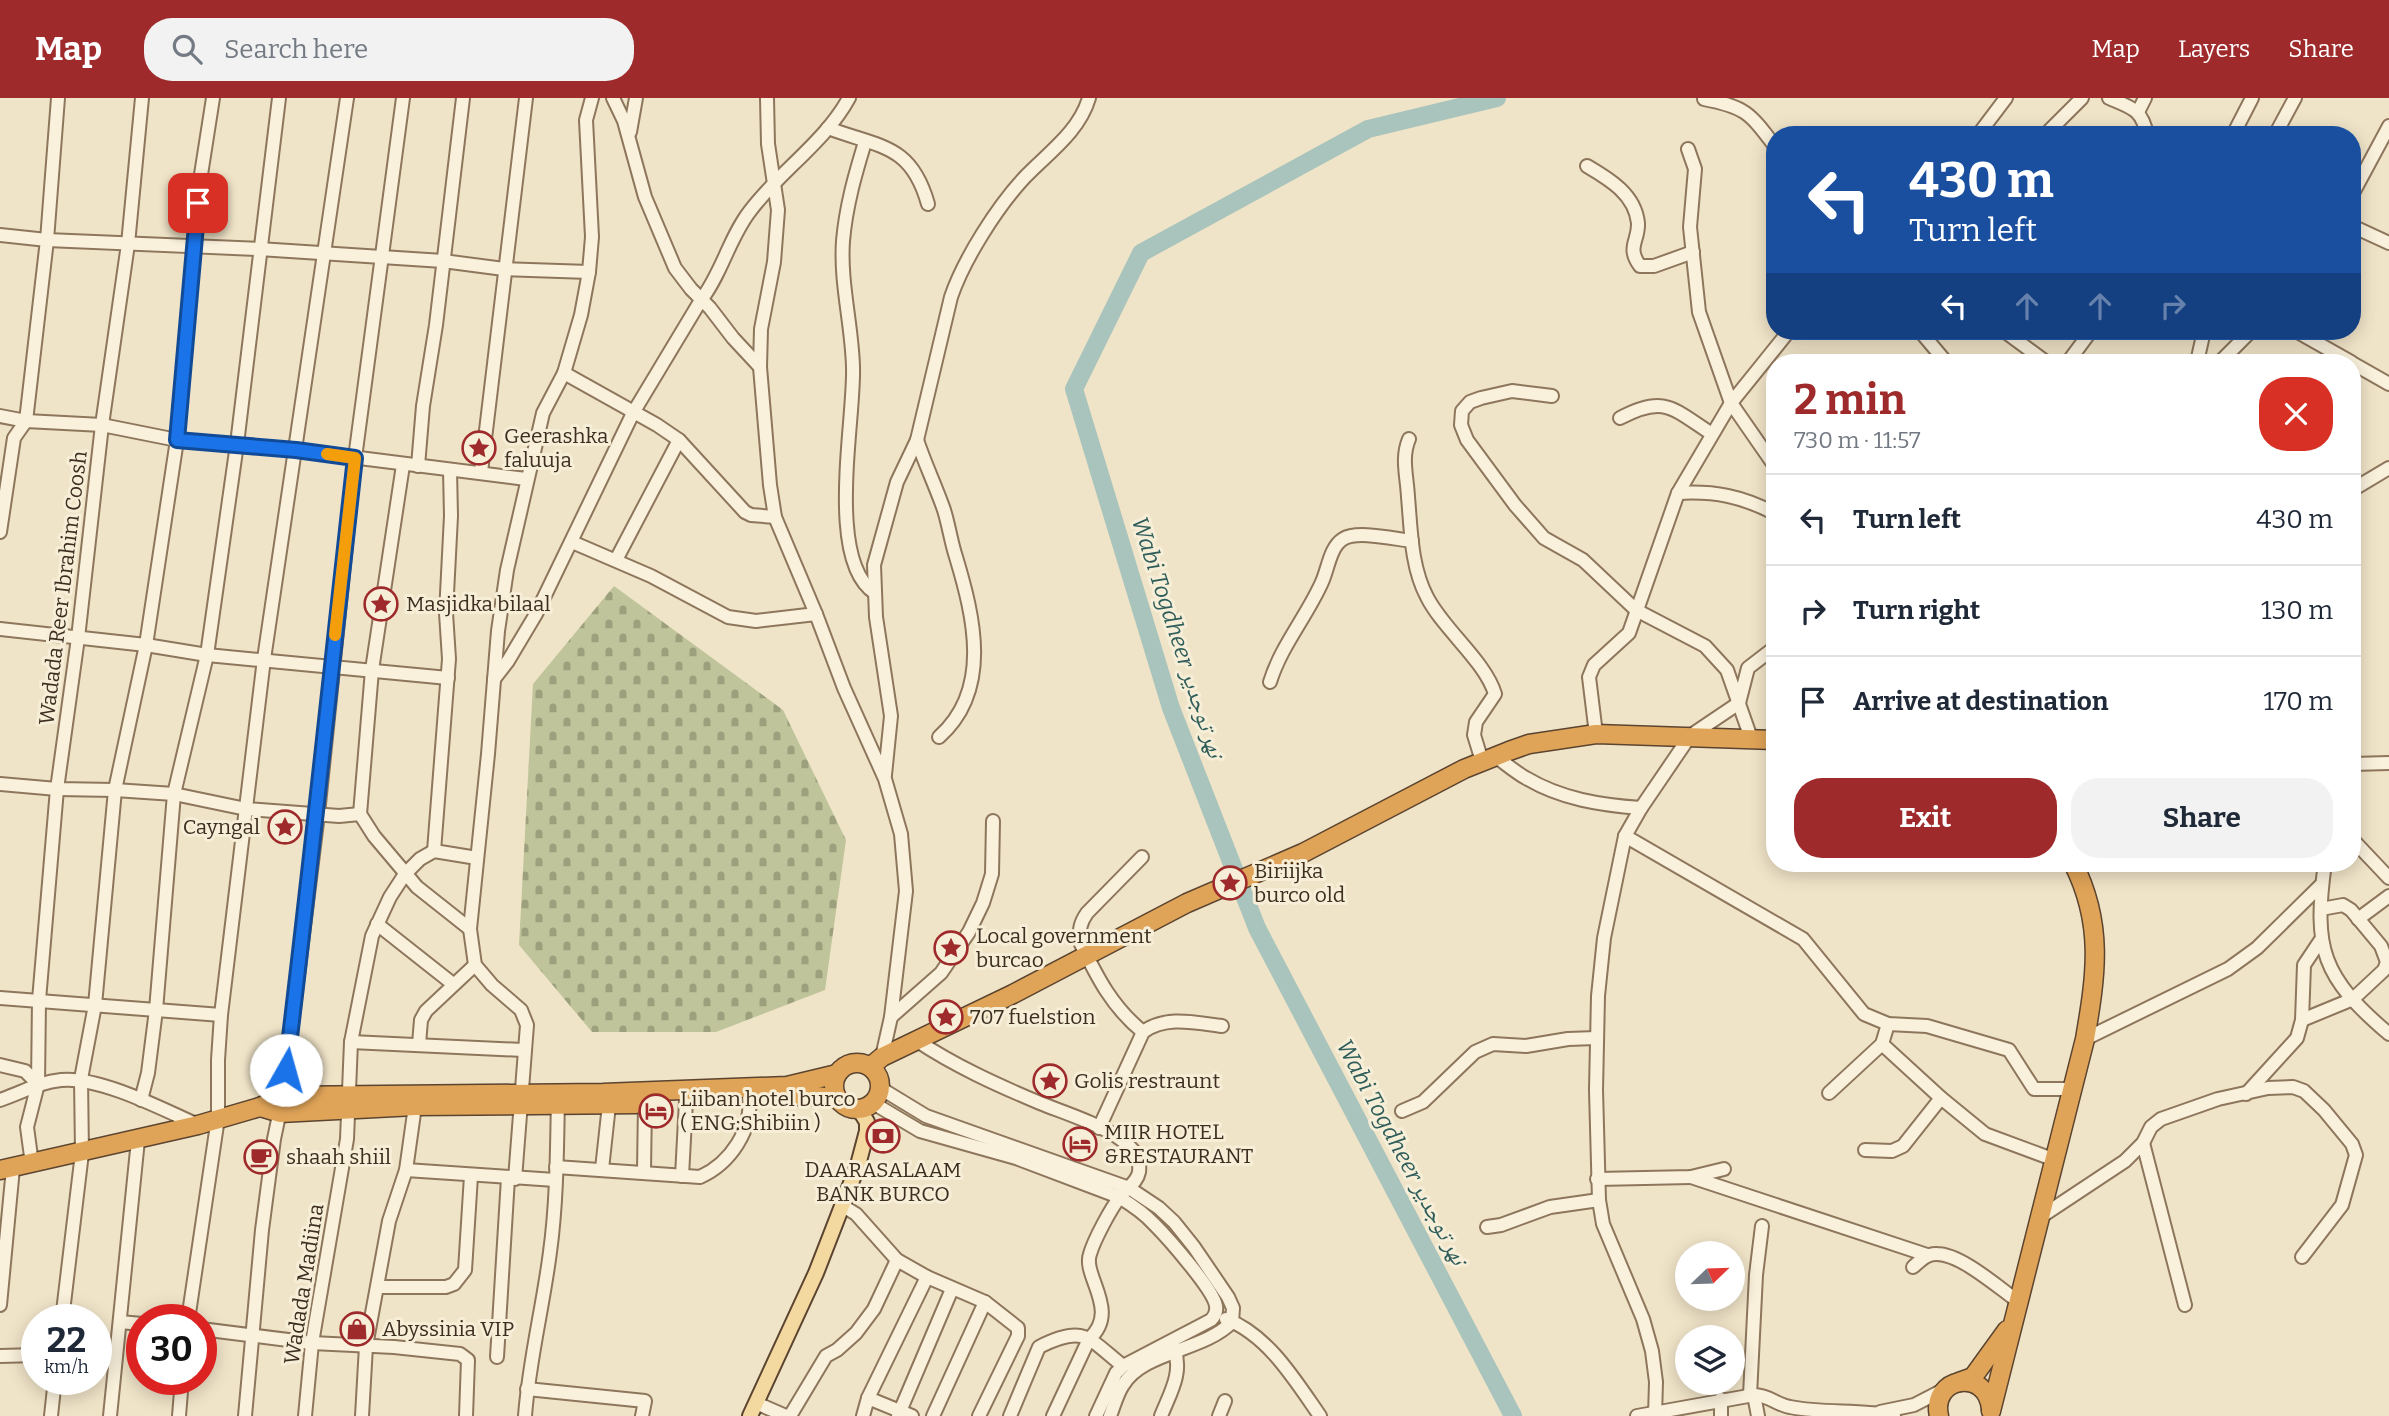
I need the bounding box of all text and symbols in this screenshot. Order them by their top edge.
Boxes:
search box [144,18,634,81]
text: Map [35,29,102,69]
icon: search [168,30,206,68]
text: Search here [224,34,368,65]
text: Map [2092,35,2140,63]
text: Layers [2178,35,2250,63]
text: Share [2288,35,2354,63]
text: 430 m [1909,151,2054,210]
icon: left [1794,154,1885,245]
pin [168,173,228,233]
icon: arrive [179,184,217,222]
text: Turn left [1909,211,2037,249]
icon: left [1935,287,1973,325]
icon: ahead [2008,287,2046,325]
icon: ahead [2081,287,2119,325]
icon: right [2154,287,2192,325]
text: 2 min [1794,375,1906,425]
button: close [2259,377,2333,451]
place label: Geerashka faluuja [504,423,609,473]
text: 730 m · 11:57 [1794,426,1920,454]
place icon: Geerashka faluuja [460,429,498,467]
street label: Wadada Reer Ibrahim Coosh [33,449,93,727]
icon: left [1794,501,1832,539]
text: Turn left [1853,504,1961,535]
text: 430 m [2256,504,2333,535]
water label: Wabi Togdheer نهر توجدير [1126,513,1231,764]
place icon: Masjidka bilaal [362,585,400,623]
place label: Masjidka bilaal [406,591,551,617]
icon: right [1794,592,1832,630]
text: Turn right [1853,595,1980,626]
text: 130 m [2261,595,2333,626]
icon: arrive [1794,683,1832,721]
text: Arrive at destination [1853,686,2108,717]
text: 170 m [2263,686,2333,717]
button: Exit [1794,778,2057,858]
button: Share [2071,778,2333,858]
place icon: Cayngal [266,808,304,846]
place label: Cayngal [183,814,260,840]
place label: Biriijka burco old [1254,858,1345,908]
place icon: Biriijka burco old [1211,864,1249,902]
place label: Local government burcao [976,923,1152,973]
place icon: Local government burcao [932,929,970,967]
place icon: 707 fuelstion [927,998,965,1036]
place label: 707 fuelstion [970,1004,1096,1030]
position arrow [249,1033,323,1107]
water label: Wabi Togdheer نهر توجدير [1331,1034,1475,1272]
place icon: Golis restraunt [1031,1062,1069,1100]
place label: Golis restraunt [1074,1068,1220,1094]
place label: Liiban hotel burco ( ENG:Shibiin ) [680,1086,856,1136]
hotel icon: Liiban hotel burco ( ENG:Shibiin ) [637,1092,675,1130]
bank icon: DAARASALAAM BANK BURCO [864,1117,902,1155]
place label: MIIR HOTEL &RESTAURANT [1104,1119,1253,1169]
hotel icon: MIIR HOTEL &RESTAURANT [1061,1125,1099,1163]
cafe icon: shaah shiil [242,1138,280,1176]
place label: shaah shiil [286,1144,391,1170]
place label: DAARASALAAM BANK BURCO [805,1157,961,1207]
street label: Wadada Madiina [278,1201,330,1366]
north arrow [1675,1241,1745,1311]
map controls [1675,1241,1745,1395]
speed limit sign: 30 [126,1304,217,1395]
shop icon: Abyssinia VIP [338,1310,376,1348]
place label: Abyssinia VIP [382,1316,514,1342]
text: 22 [47,1319,86,1361]
button: layers [1675,1325,1745,1395]
text: km/h [44,1356,89,1378]

